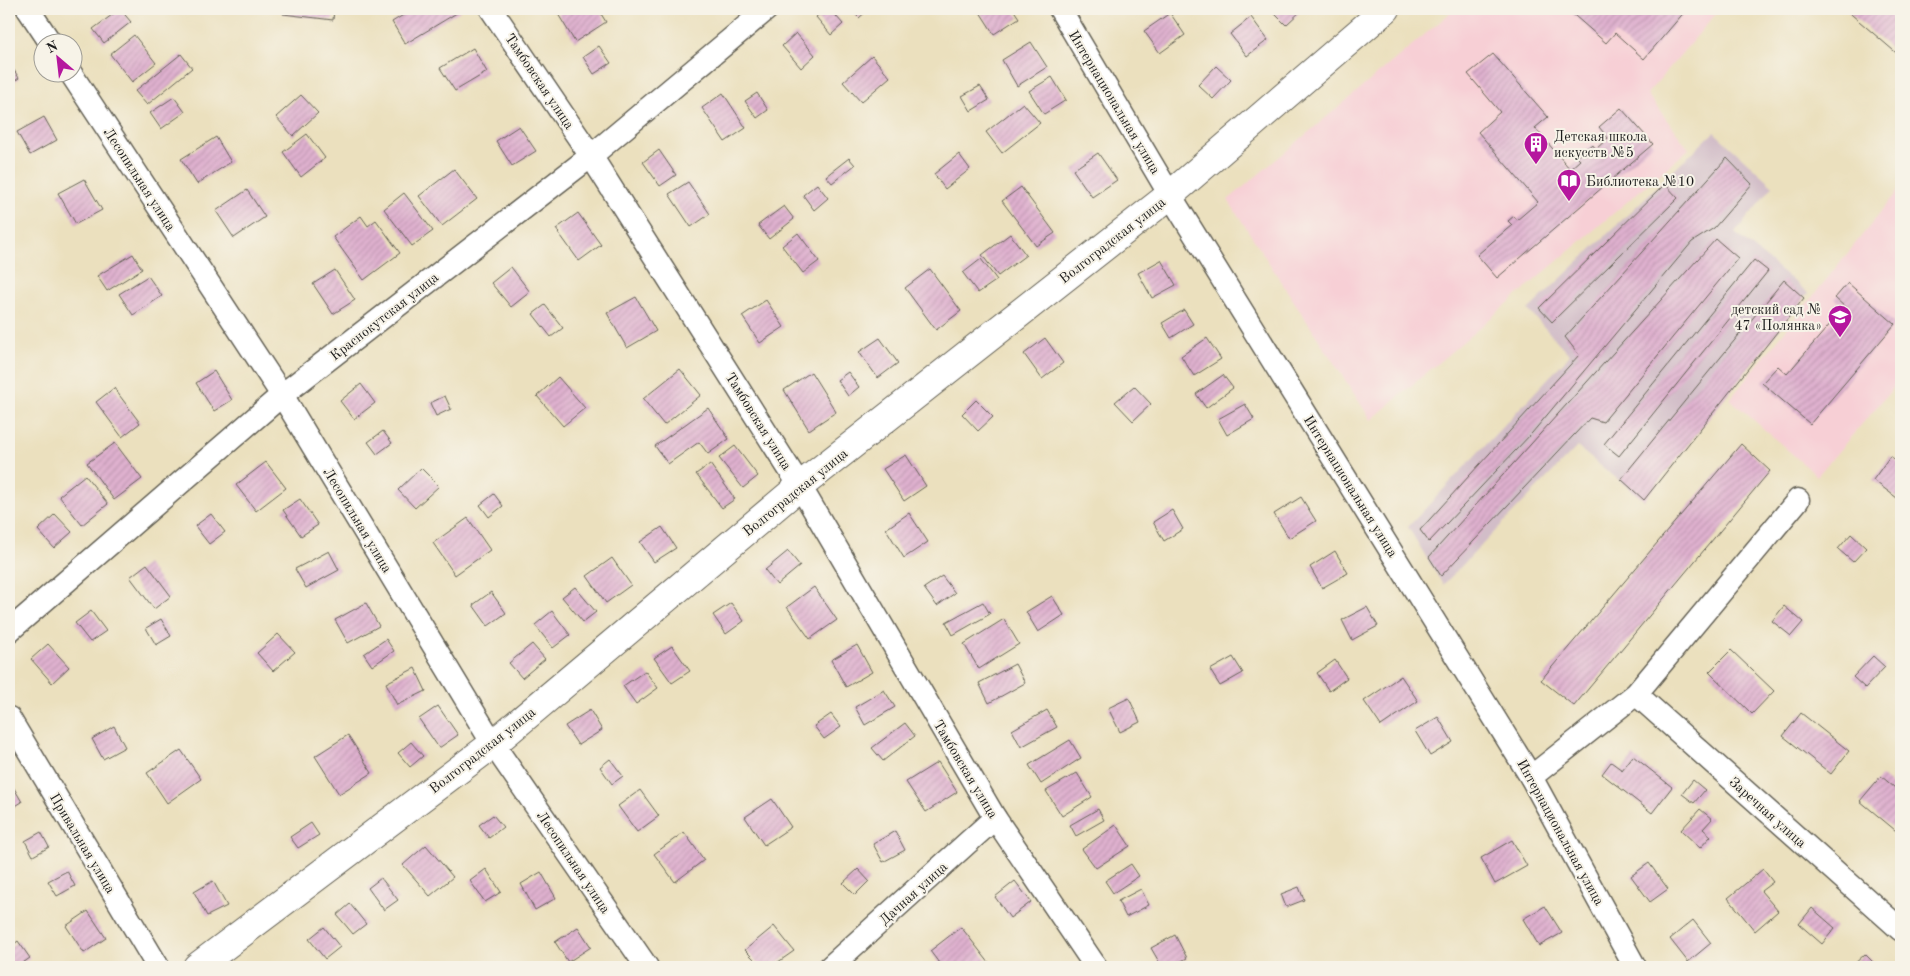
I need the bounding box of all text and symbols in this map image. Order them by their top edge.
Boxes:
street label: Интернациональная улица [1066,28,1163,177]
street label: Тамбовская улица [502,31,576,132]
north arrow [32,32,82,82]
text: N [44,39,61,56]
street label: Лесопильная улица [101,125,178,234]
place label: Детская школа искусств №5 [1554,130,1647,160]
building icon: Детская школа искусств №5 [1523,131,1549,165]
library icon: Библиотека №10 [1556,168,1582,202]
place label: Библиотека №10 [1586,175,1694,189]
street label: Волгоградская улица [1057,195,1168,286]
street label: Краснокутская улица [328,270,441,363]
place label: детский сад № 47 «Полянка» [1731,303,1822,333]
school or university icon: детский сад № 47 «Полянка» [1827,304,1853,338]
street label: Тамбовская улица [723,370,794,473]
street label: Интернациональная улица [1301,413,1400,560]
street label: Волгоградская улица [741,446,851,539]
street label: Лесопильная улица [320,465,394,576]
street label: Волгоградская улица [427,705,538,796]
street label: Тамбовская улица [930,718,1000,821]
street label: Интернациональная улица [1514,757,1606,908]
street label: Заречная улица [1726,775,1808,851]
street label: Привальная улица [47,791,118,896]
street label: Лесопильная улица [534,809,613,916]
street label: Дачная улица [877,860,950,928]

